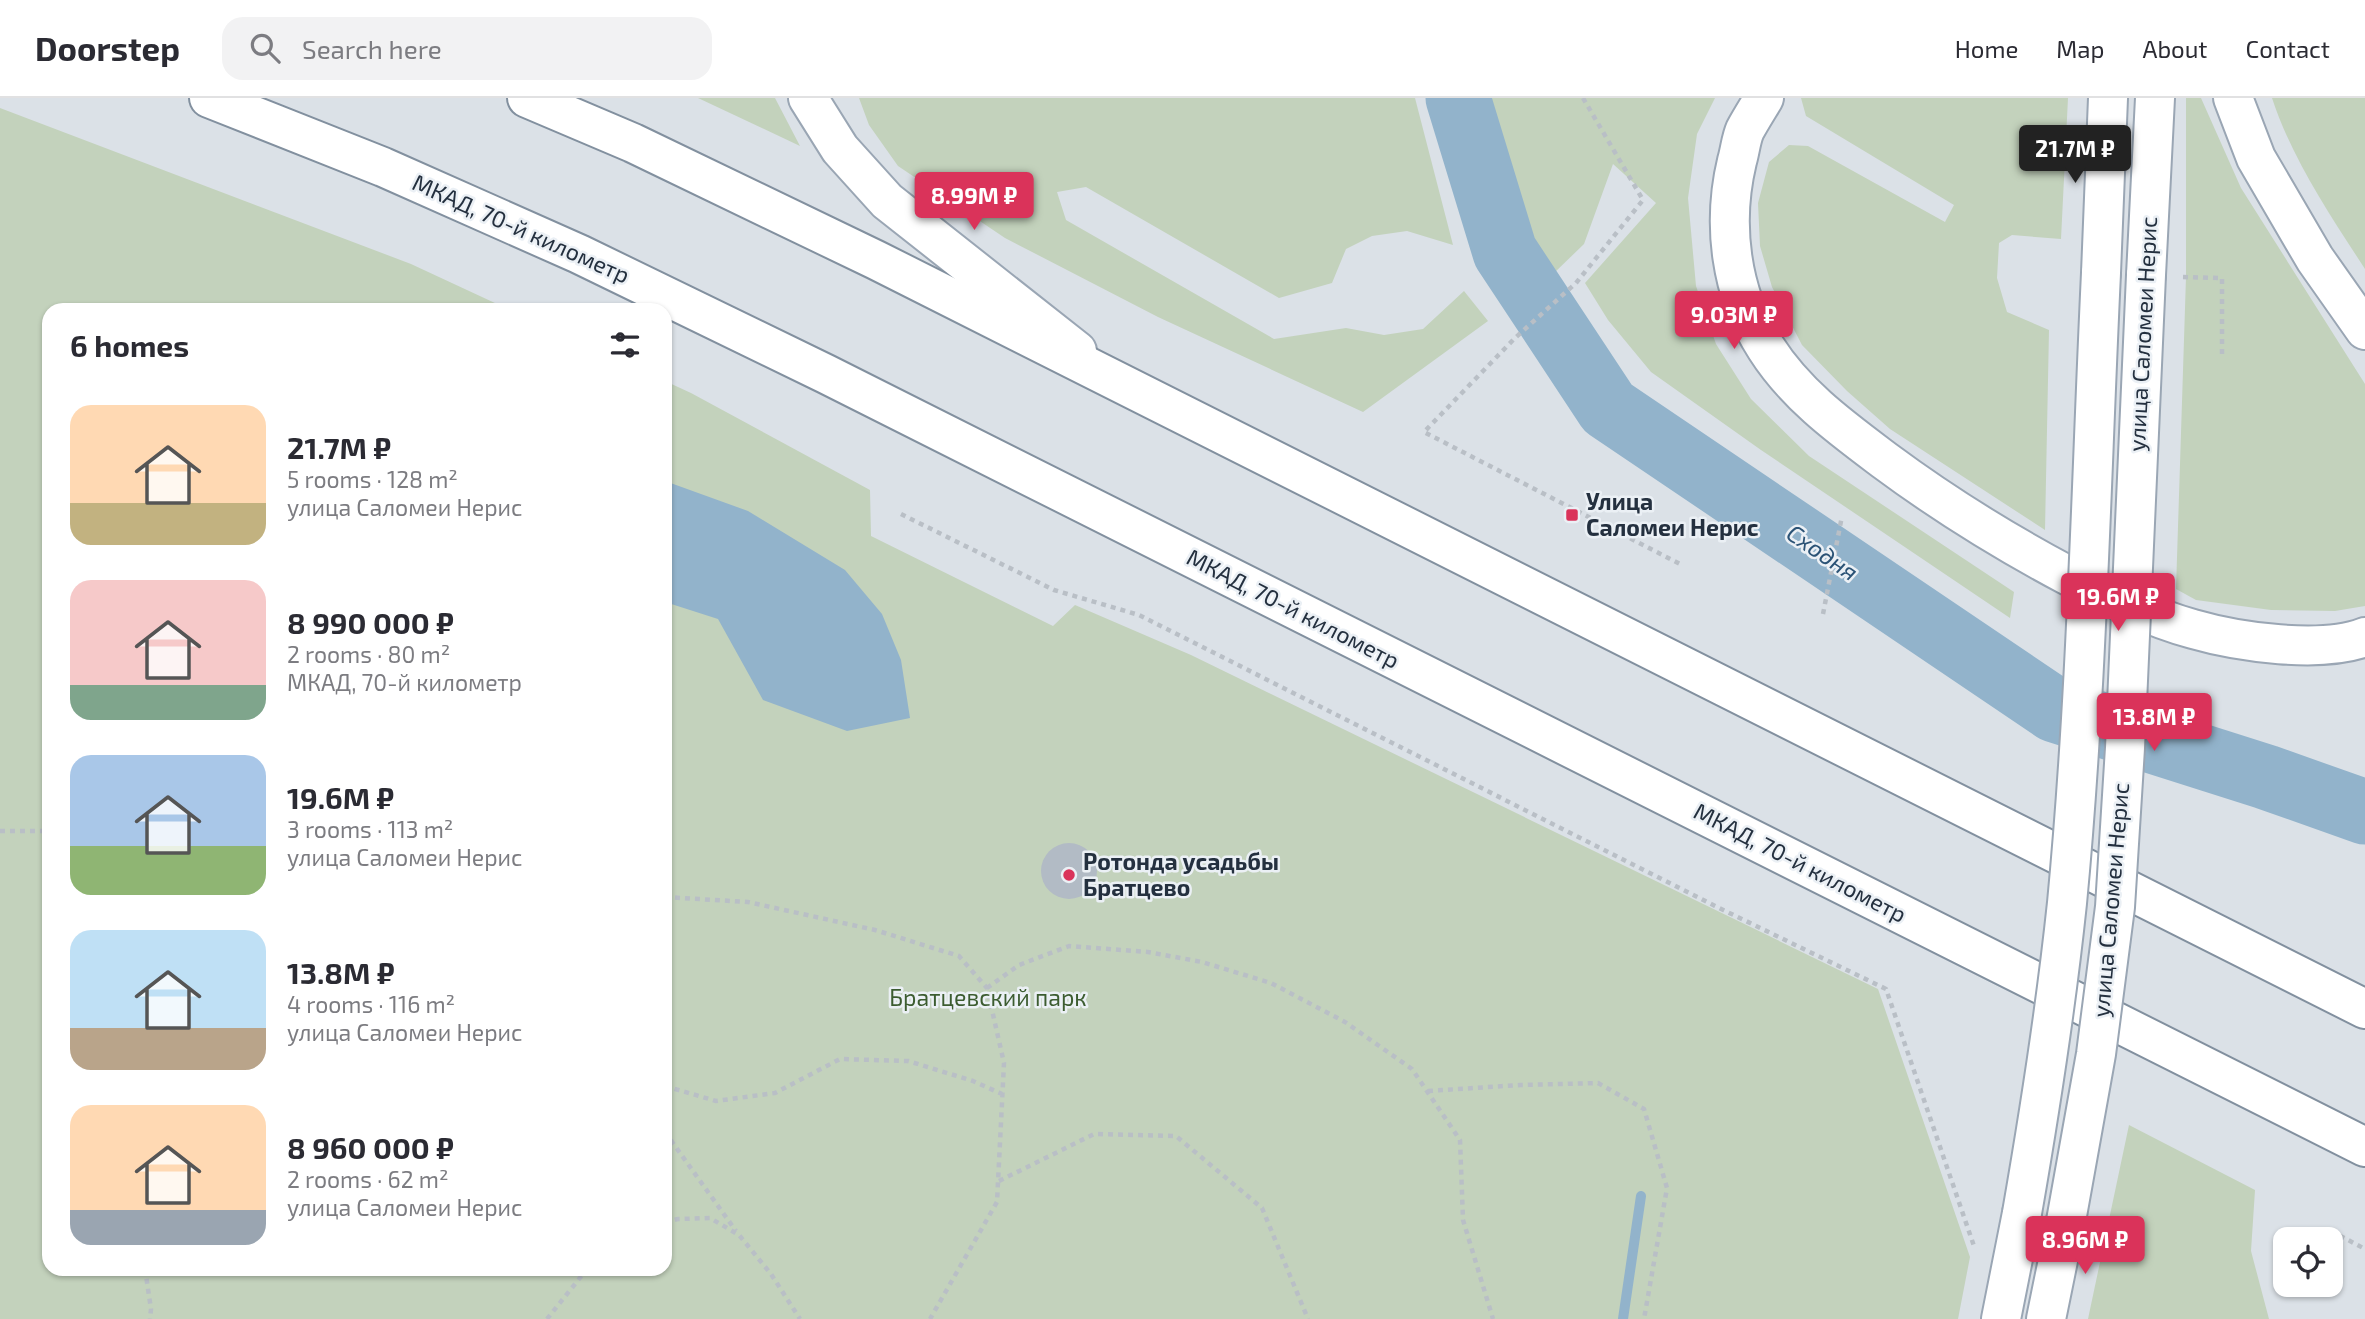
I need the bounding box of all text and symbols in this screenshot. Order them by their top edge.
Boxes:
search box [222,17,712,80]
text: Doorstep [35,28,180,68]
icon: search [246,29,284,67]
text: Search here [302,33,442,64]
text: Home [1955,34,2018,63]
text: Map [2056,34,2104,63]
text: About [2142,34,2208,63]
text: Contact [2246,34,2330,63]
pin: 21.7M ₽ [2010,126,2140,185]
text: 21.7M ₽ [2035,134,2115,162]
street label: МКАД, 70-й километр [408,168,634,289]
pin: 8.99M ₽ [909,172,1039,232]
text: 8.99M ₽ [931,181,1017,209]
street label: улица Саломеи Нерис [2122,216,2163,452]
pin: 9.03M ₽ [1669,292,1799,351]
text: 9.03M ₽ [1691,300,1777,328]
icon: filters [606,326,644,364]
text: 6 homes [70,327,189,363]
text: 21.7M ₽ [287,429,391,465]
icon: home [126,433,210,517]
text: 5 rooms · 128 m² [287,465,458,493]
place label: Улица Саломеи Нерис [1586,487,1759,541]
text: улица Саломеи Нерис [287,493,522,521]
marker: Улица Саломеи Нерис [1564,507,1580,523]
water label: Сходня [1782,517,1864,586]
street label: МКАД, 70-й километр [1182,542,1404,674]
pin: 19.6M ₽ [2053,574,2183,633]
text: 19.6M ₽ [2077,582,2159,610]
text: 8 990 000 ₽ [287,604,454,640]
icon: home [126,608,210,692]
text: 2 rooms · 80 m² [287,640,450,668]
text: МКАД, 70-й километр [287,668,522,696]
pin: 13.8M ₽ [2089,694,2219,753]
text: 13.8M ₽ [2113,702,2195,730]
text: 19.6M ₽ [287,779,394,815]
street label: улица Саломеи Нерис [2086,781,2135,1018]
icon: home [126,783,210,867]
street label: МКАД, 70-й километр [1689,796,1911,928]
text: 3 rooms · 113 m² [287,815,453,843]
text: улица Саломеи Нерис [287,843,522,871]
place label: Ротонда усадьбы Братцево [1083,847,1279,901]
marker: Ротонда усадьбы Братцево [1061,867,1077,883]
text: 13.8M ₽ [287,954,395,990]
icon: home [126,958,210,1042]
park label: Братцевский парк [889,983,1087,1011]
text: 4 rooms · 116 m² [287,990,455,1018]
text: улица Саломеи Нерис [287,1018,522,1046]
text: 8 960 000 ₽ [287,1129,454,1165]
icon: home [126,1133,210,1217]
text: 2 rooms · 62 m² [287,1165,449,1193]
text: улица Саломеи Нерис [287,1193,522,1221]
pin: 8.96M ₽ [2020,1216,2150,1276]
text: 8.96M ₽ [2042,1225,2128,1253]
map controls [2273,1227,2343,1297]
button: locate [2273,1227,2343,1297]

